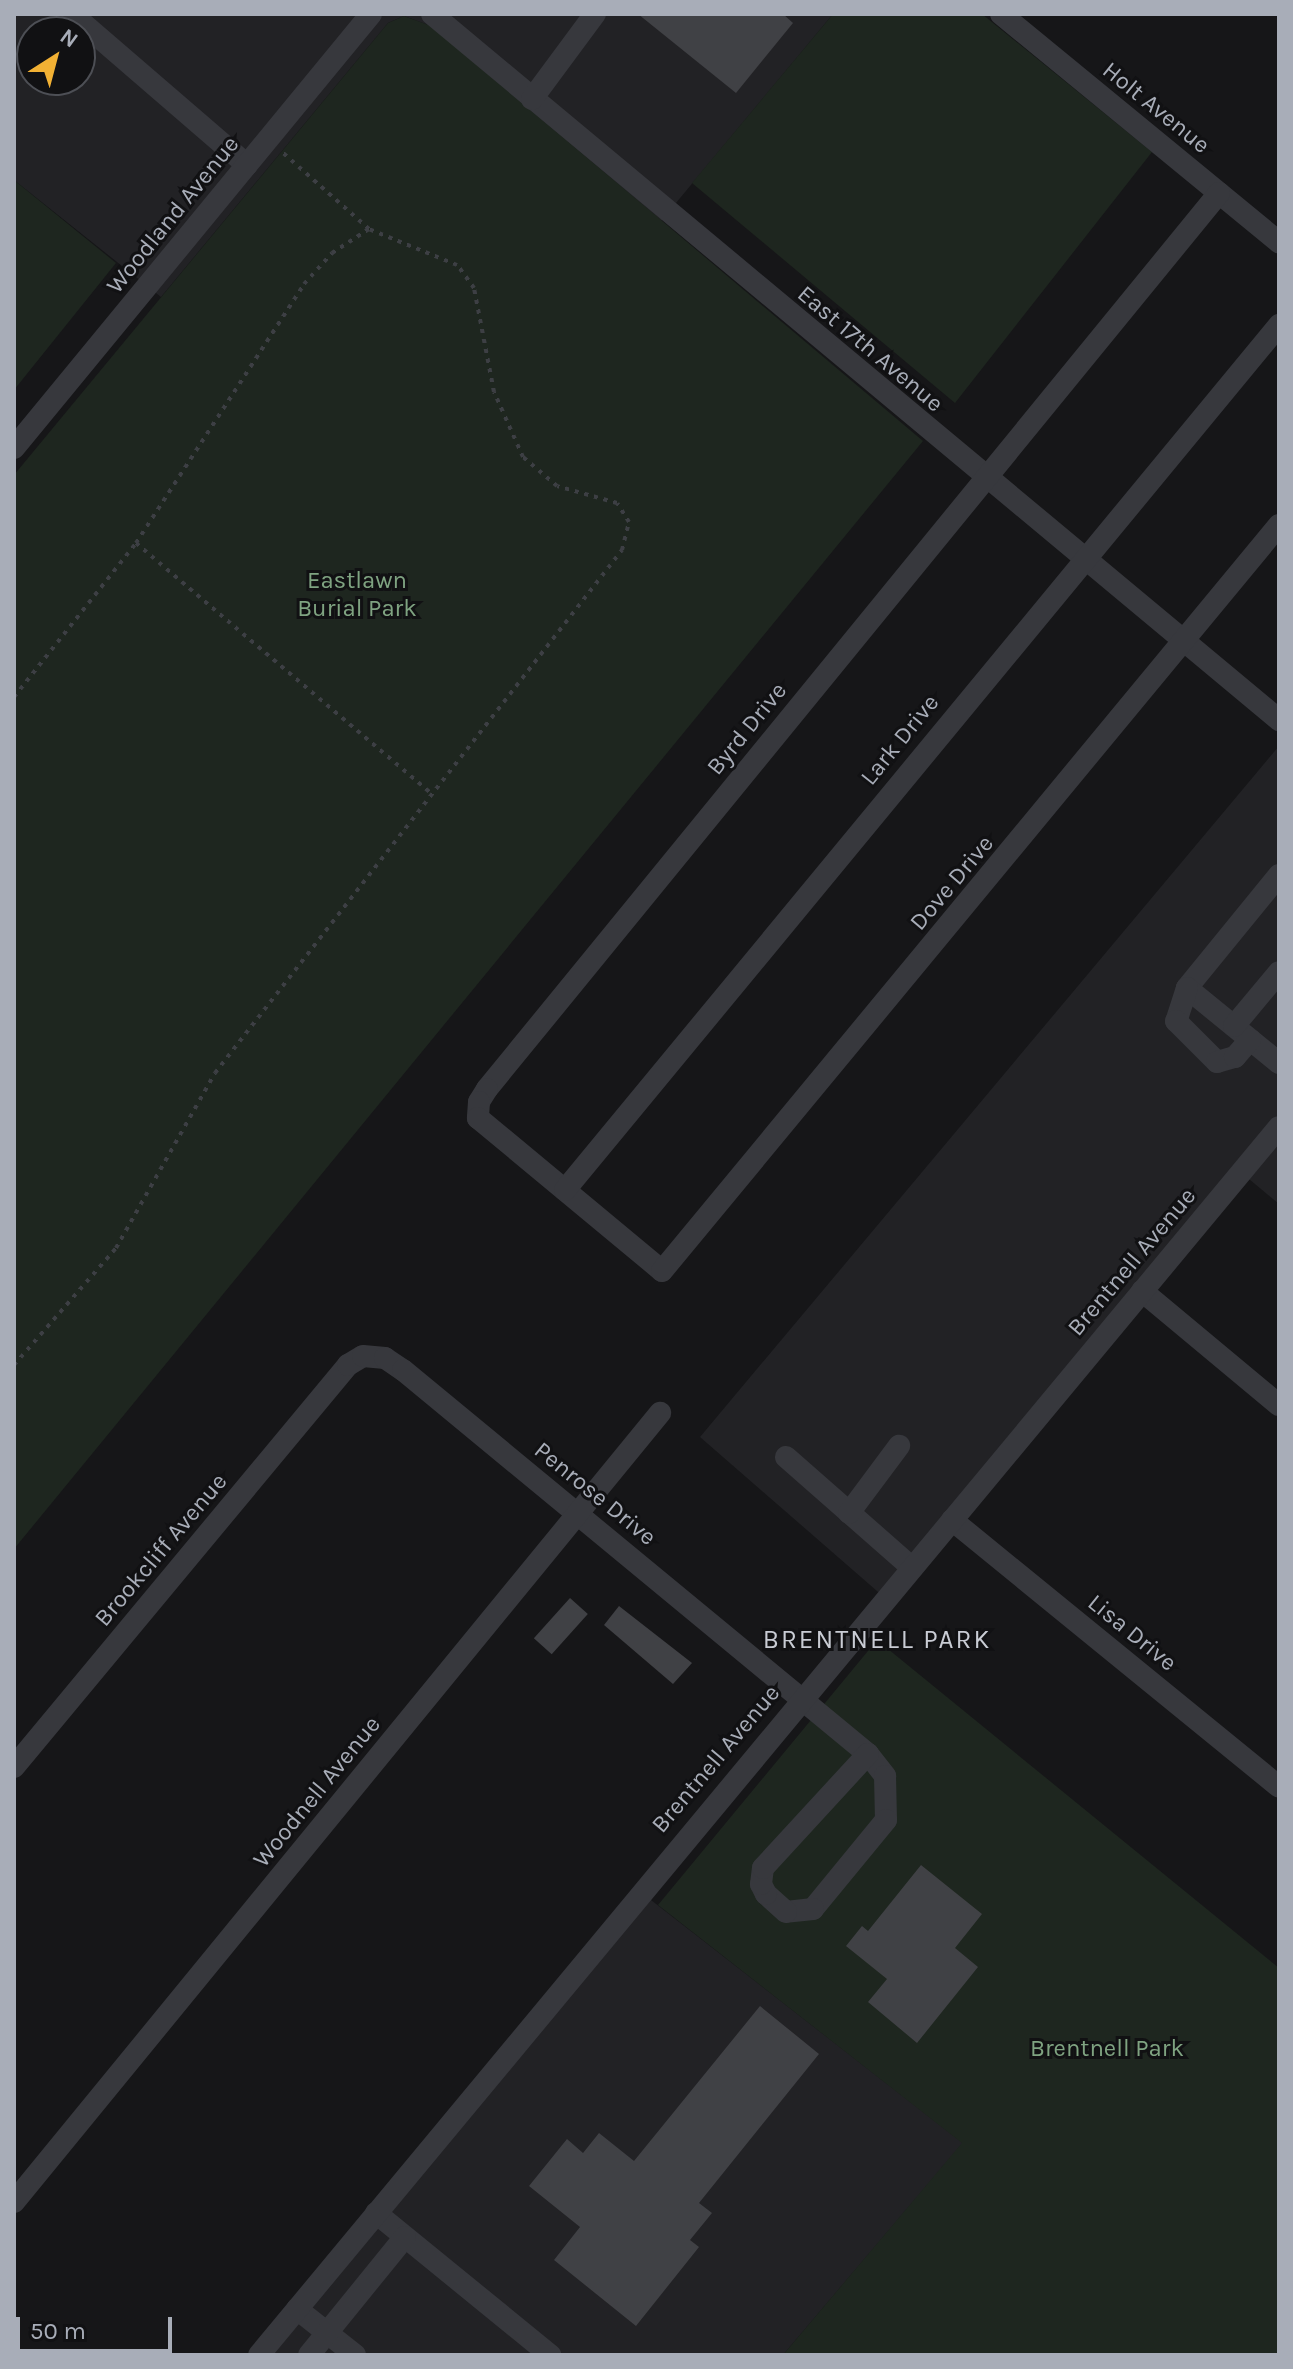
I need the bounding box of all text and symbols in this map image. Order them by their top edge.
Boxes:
north arrow [16,16,96,96]
text: N [55,23,83,53]
street label: Holt Avenue [1097,56,1215,160]
street label: Woodland Avenue [101,130,245,300]
street label: East 17th Avenue [791,280,949,418]
park label: Eastlawn Burial Park [297,567,417,623]
street label: Byrd Drive [701,677,793,781]
street label: Lark Drive [855,689,945,791]
street label: Dove Drive [904,830,1000,936]
street label: Brentnell Avenue [1062,1182,1202,1342]
street label: Penrose Drive [528,1436,662,1552]
street label: Brookcliff Avenue [89,1468,233,1632]
street label: Lisa Drive [1082,1588,1182,1678]
district label: BRENTNELL PARK [763,1624,991,1656]
street label: Brentnell Avenue [646,1679,786,1839]
street label: Woodnell Avenue [247,1711,387,1873]
park label: Brentnell Park [1030,2035,1184,2063]
scale bar [20,2301,176,2351]
text: 50 m [30,2317,86,2345]

